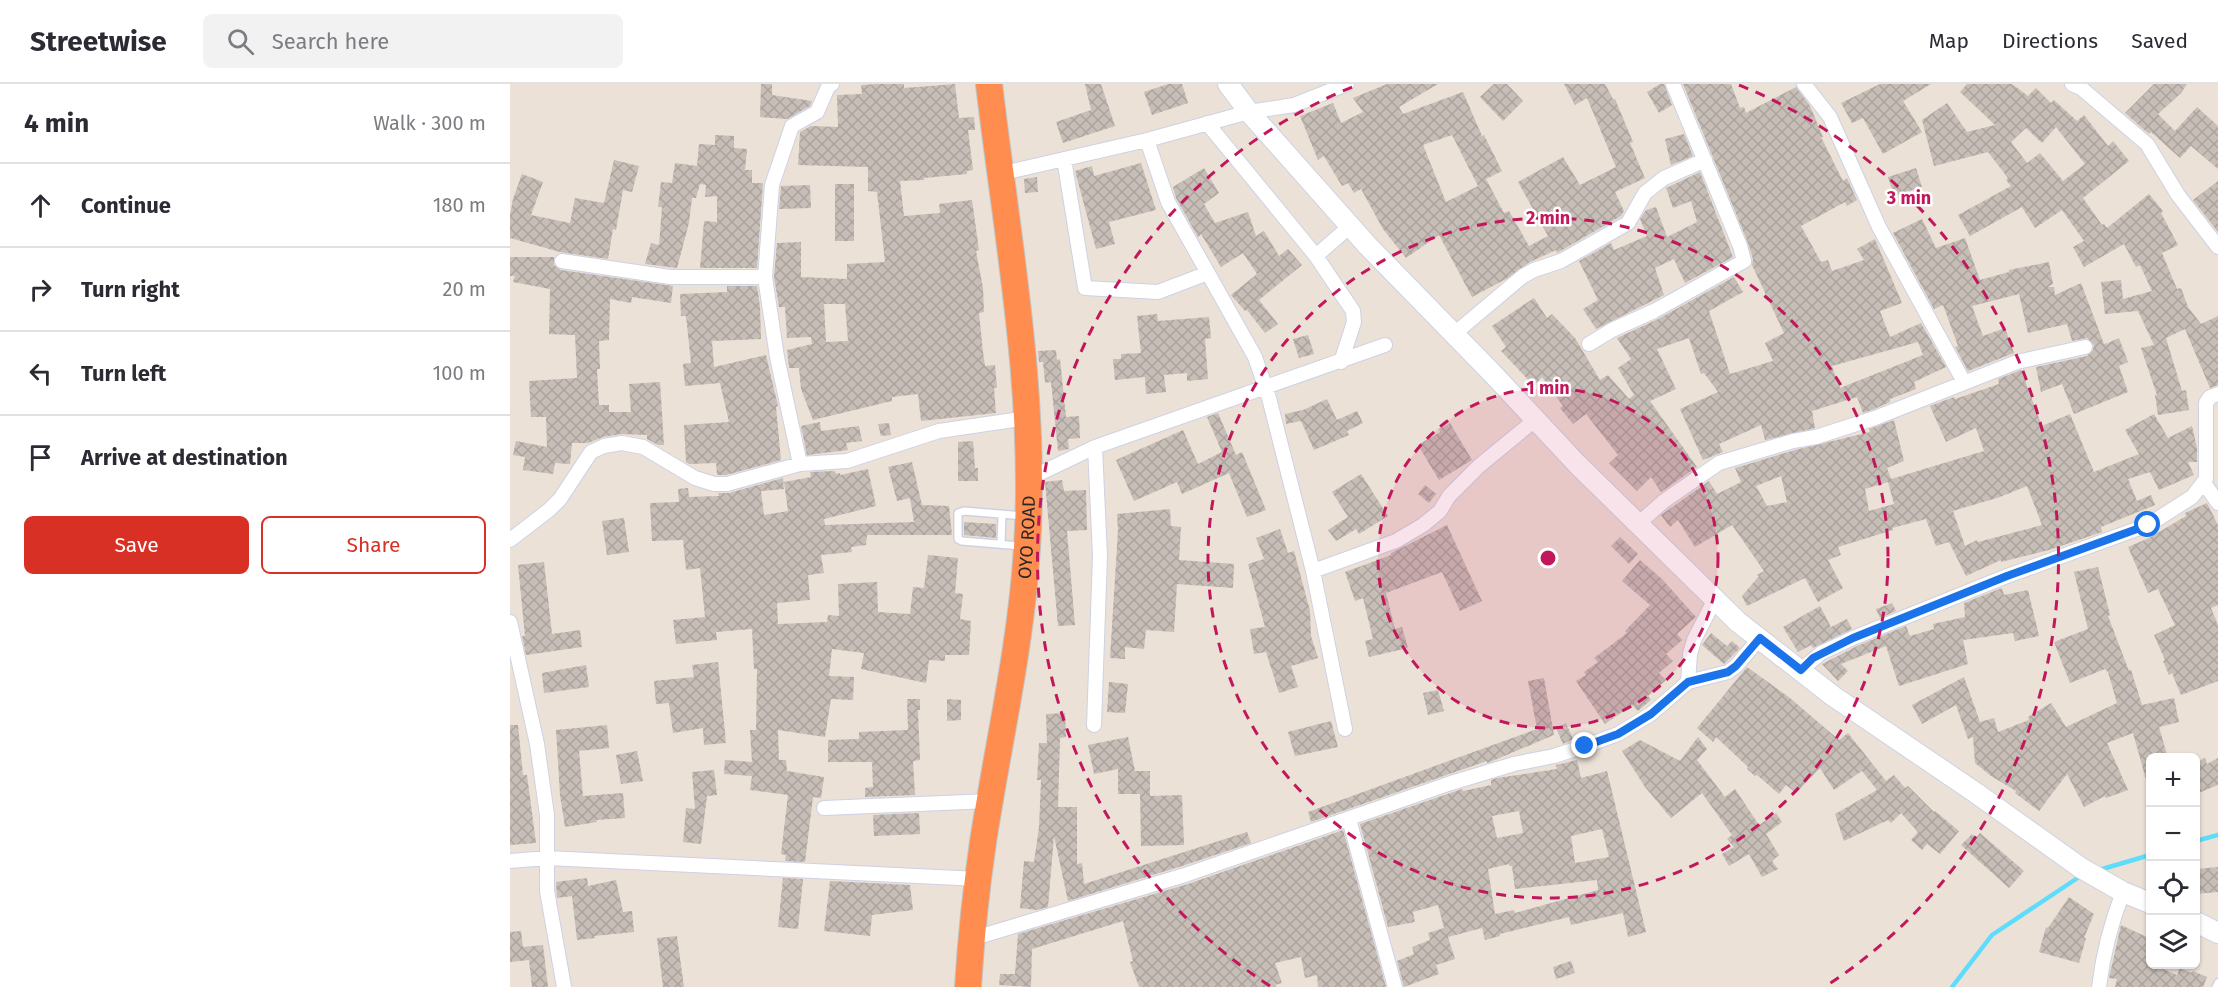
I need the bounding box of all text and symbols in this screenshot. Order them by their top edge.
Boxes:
search box [203,14,623,68]
text: Streetwise [30,25,167,58]
icon: search [224,25,257,58]
text: Search here [272,28,389,55]
text: Map [1929,28,1969,54]
text: Directions [2002,28,2098,54]
text: Saved [2131,28,2188,54]
text: 4 min [24,108,89,139]
text: Walk · 300 m [373,111,486,135]
text: 3 min [1886,187,1931,209]
icon: ahead [24,189,57,222]
text: Continue [81,192,171,219]
text: 180 m [433,193,486,217]
text: 2 min [1526,207,1570,229]
icon: right [24,273,57,306]
text: Turn right [81,276,180,303]
text: 20 m [443,277,486,301]
icon: left [24,357,57,390]
text: Turn left [81,360,166,387]
text: 100 m [433,361,486,385]
text: 1 min [1526,377,1570,399]
icon: arrive [24,441,57,474]
text: Arrive at destination [81,444,288,471]
street label: OYO ROAD [1014,495,1040,580]
route start [2134,511,2160,537]
button: Save [24,516,249,574]
button: Share [261,516,486,574]
centre of rings [1538,548,1558,568]
route end [1571,732,1597,758]
map controls [2146,753,2200,969]
button: + [2146,753,2200,807]
button: − [2146,807,2200,861]
button: locate [2146,861,2200,915]
button: layers [2146,915,2200,969]

